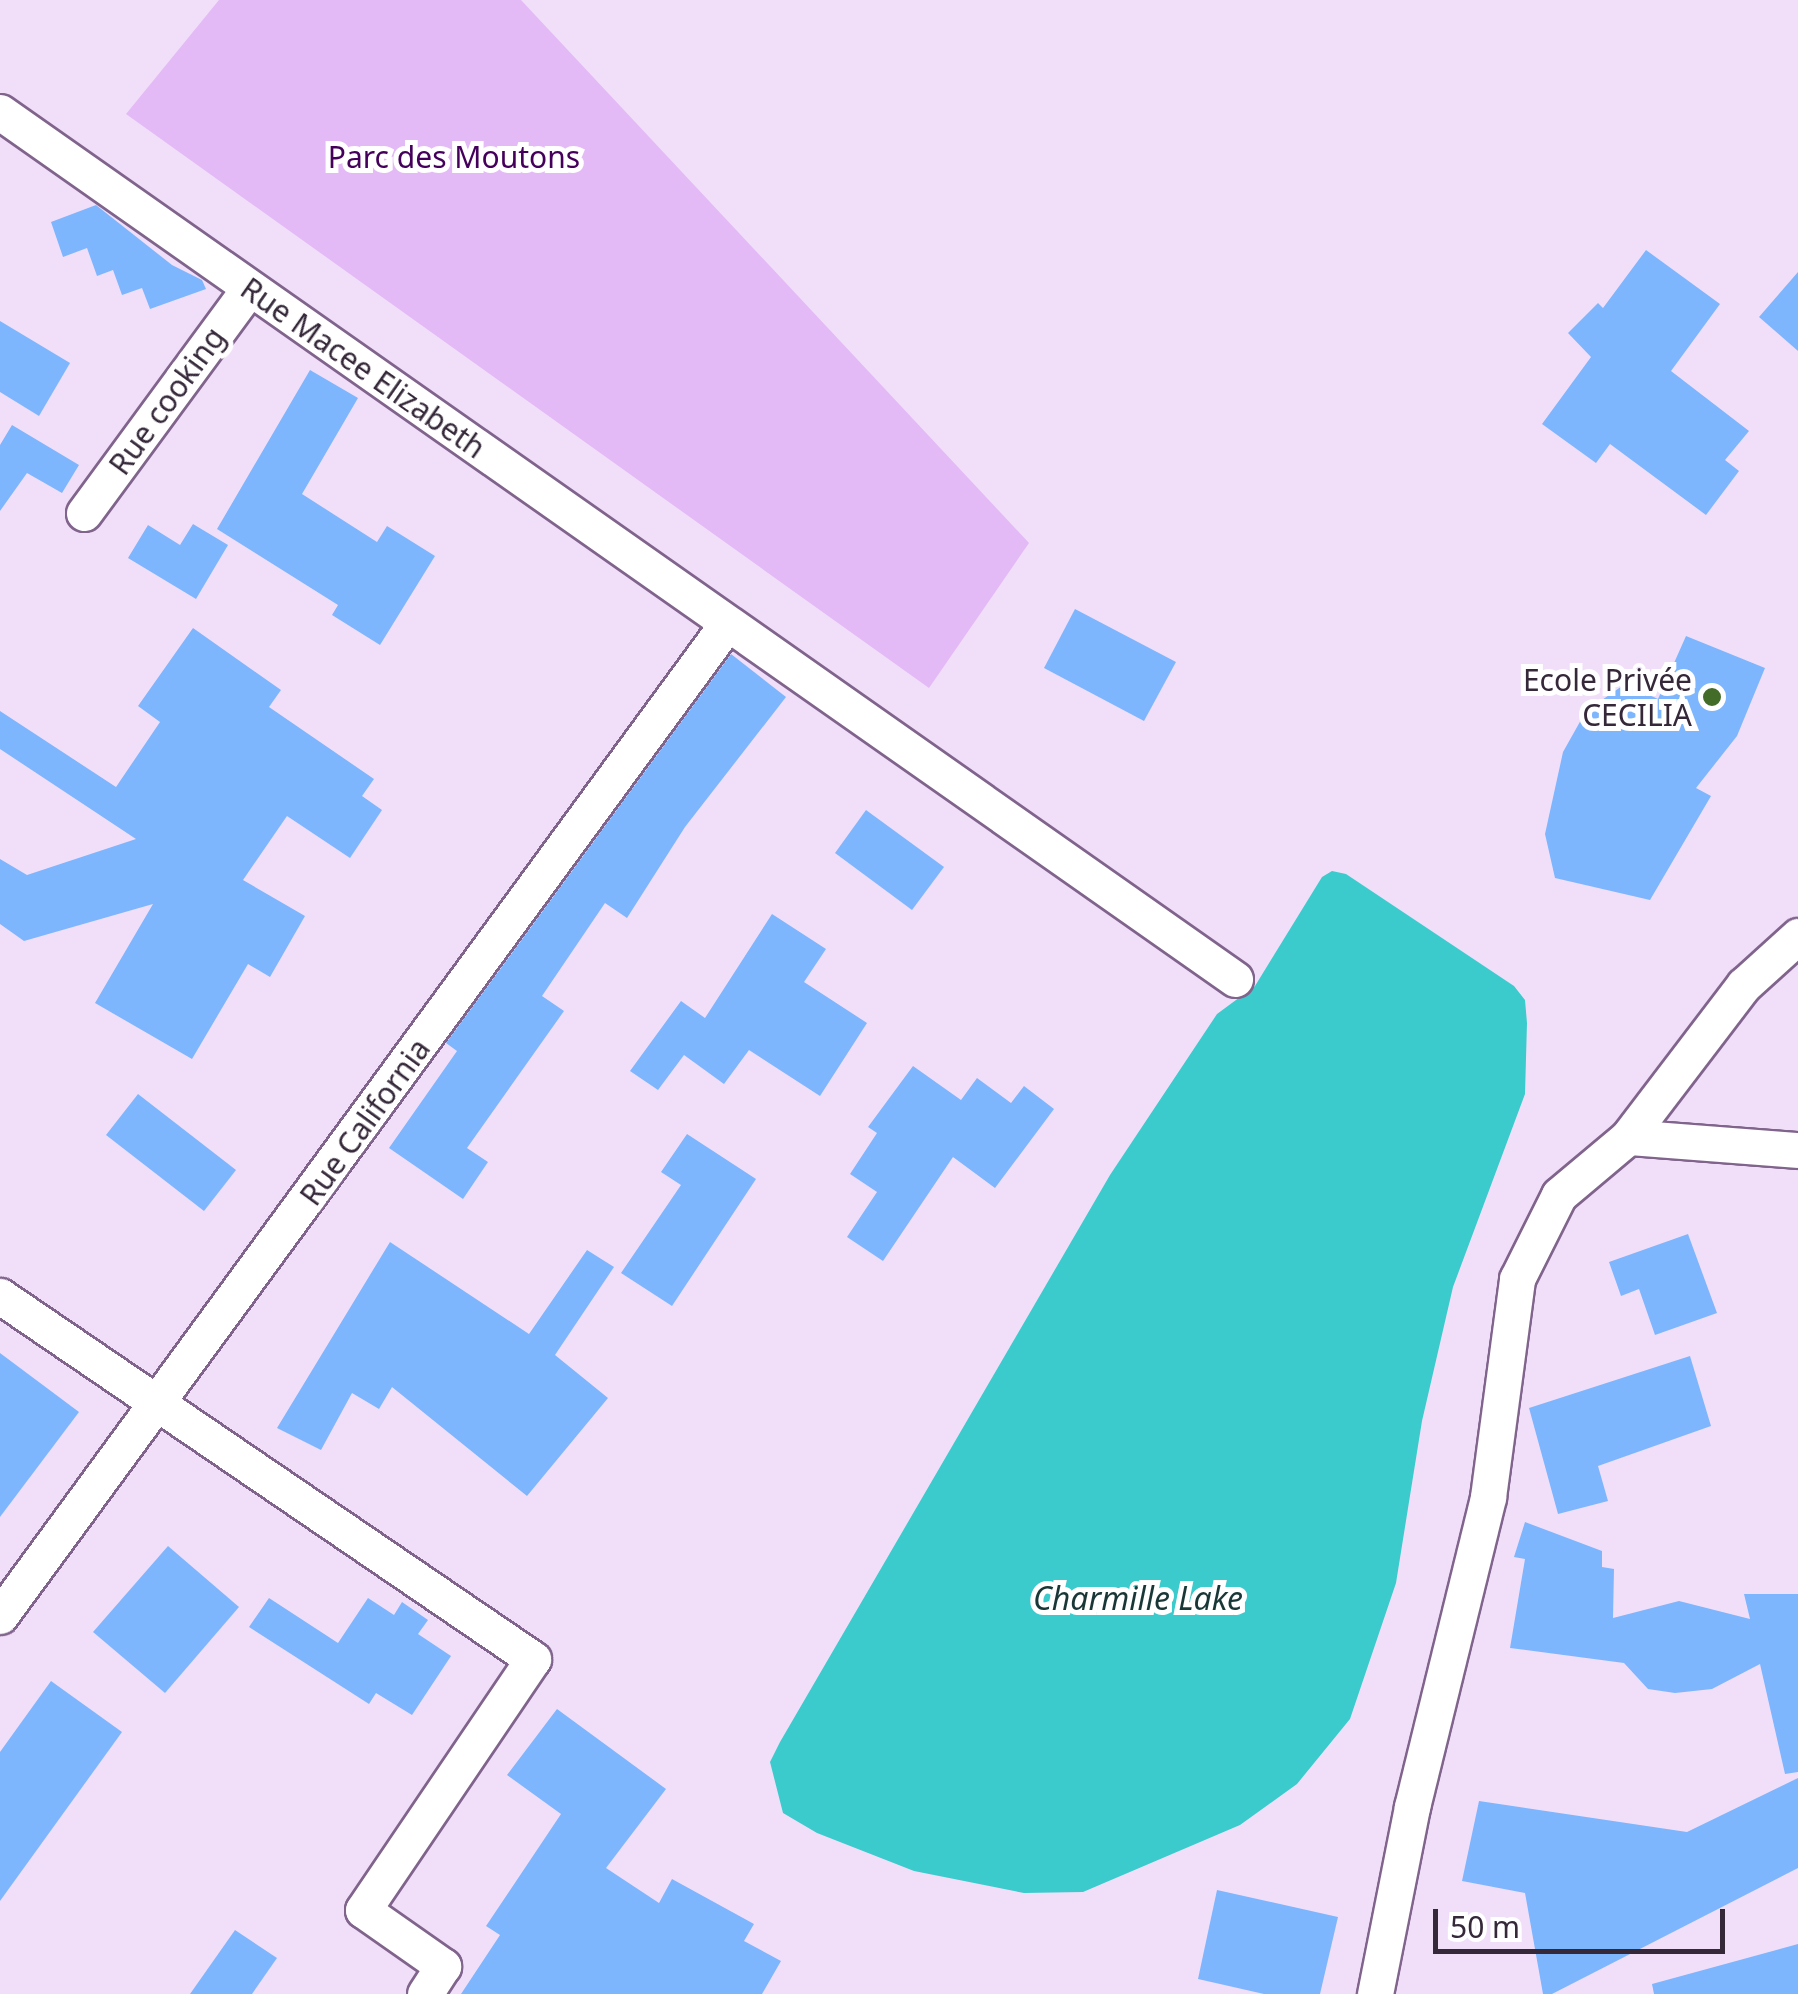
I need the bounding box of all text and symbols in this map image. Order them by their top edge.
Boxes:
park label: Parc des Moutons [328,139,580,175]
street label: Rue Macee Elizabeth [234,270,492,466]
street label: Rue cooking [101,320,233,482]
place label: Ecole Privée CECILIA [1523,662,1692,732]
marker: Ecole Privée CECILIA [1701,686,1723,708]
street label: Rue California [292,1032,438,1212]
water label: Charmille Lake [1033,1579,1243,1617]
scale bar [1438,1889,1730,1951]
text: 50 m [1450,1906,1520,1947]

